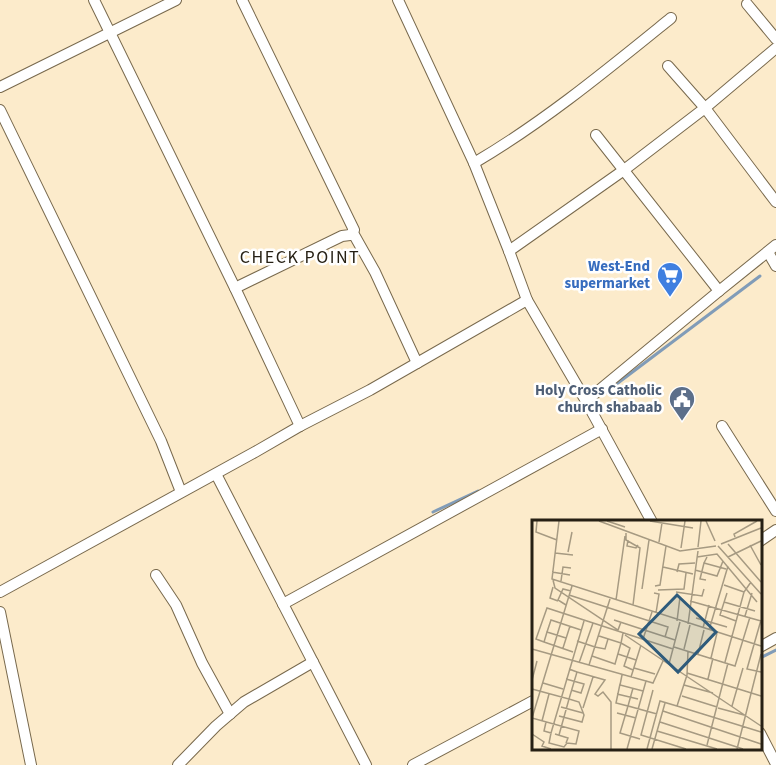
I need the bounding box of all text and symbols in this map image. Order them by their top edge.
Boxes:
district label: CHECK POINT [240,245,360,270]
place label: West-End supermarket [565,256,650,294]
supermarket icon: West-End supermarket [655,260,685,298]
place label: Holy Cross Catholic church shabaab [535,380,662,418]
public building icon: Holy Cross Catholic church shabaab [667,384,697,422]
inset map [532,520,761,750]

